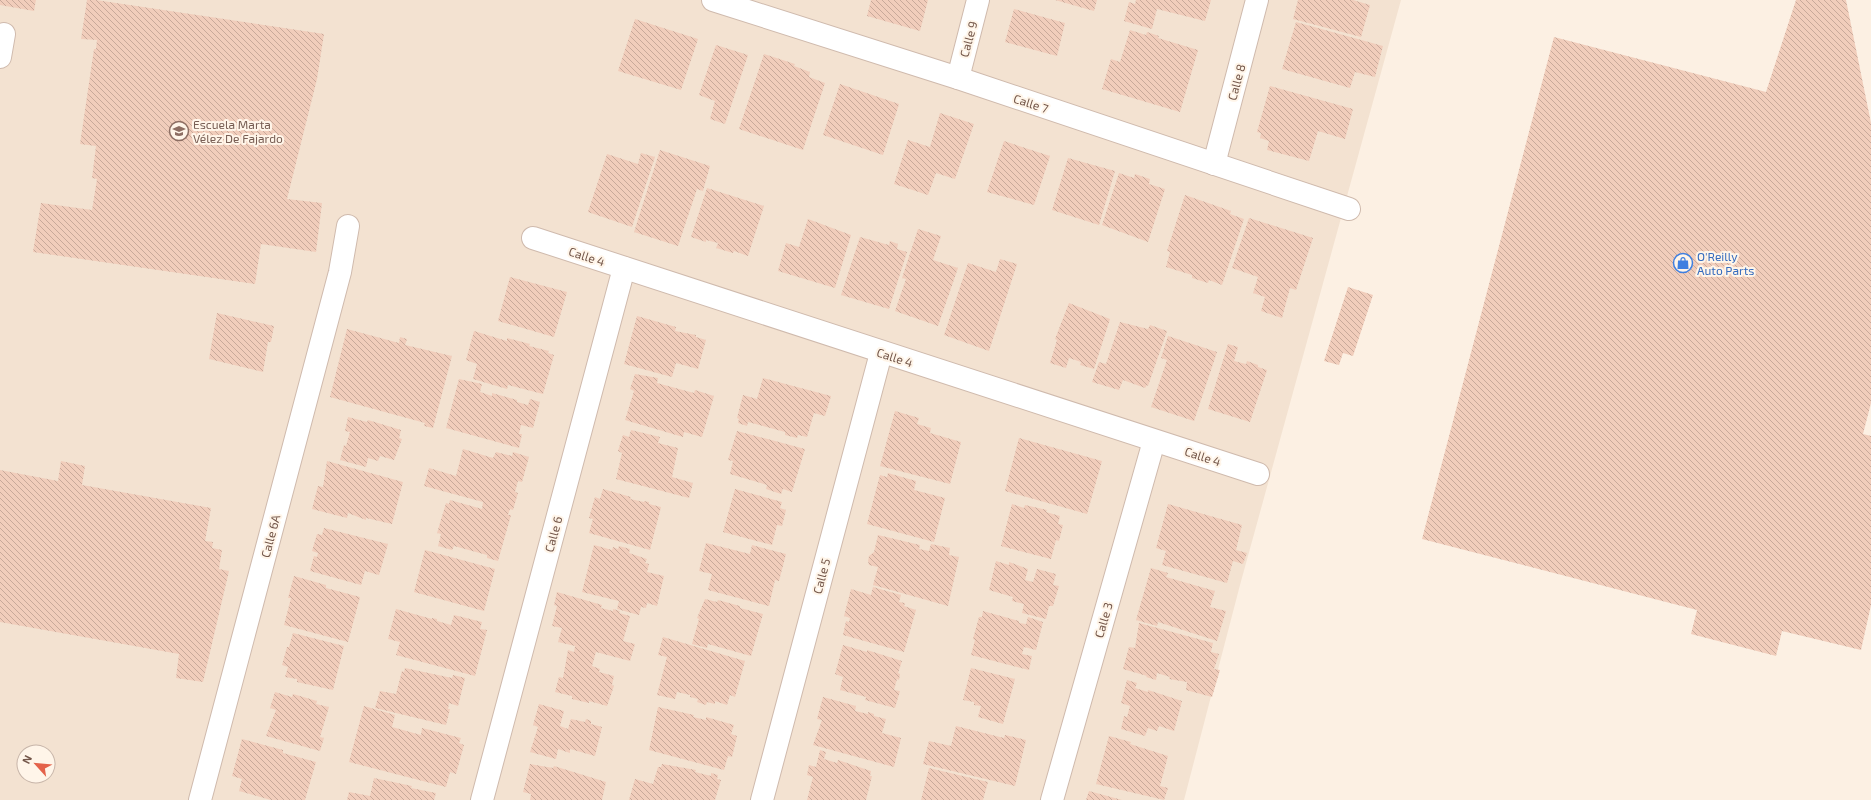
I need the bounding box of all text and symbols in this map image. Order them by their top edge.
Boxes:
street label: Calle 9 [957,19,980,58]
street label: Calle 8 [1224,62,1248,102]
street label: Calle 7 [1012,91,1050,115]
place label: Escuela Marta Vélez De Fajardo [193,117,283,146]
school or university icon: Escuela Marta Vélez De Fajardo [168,120,190,142]
street label: Calle 4 [567,244,607,268]
place label: O'Reilly Auto Parts [1697,249,1754,277]
shop icon: O'Reilly Auto Parts [1672,252,1694,274]
street label: Calle 4 [875,345,915,369]
street label: Calle 4 [1183,444,1223,468]
street label: Calle 6A [258,512,283,559]
street label: Calle 6 [542,514,565,553]
street label: Calle 5 [810,557,832,595]
street label: Calle 3 [1091,601,1115,639]
north arrow [16,744,56,784]
text: N [19,753,34,766]

